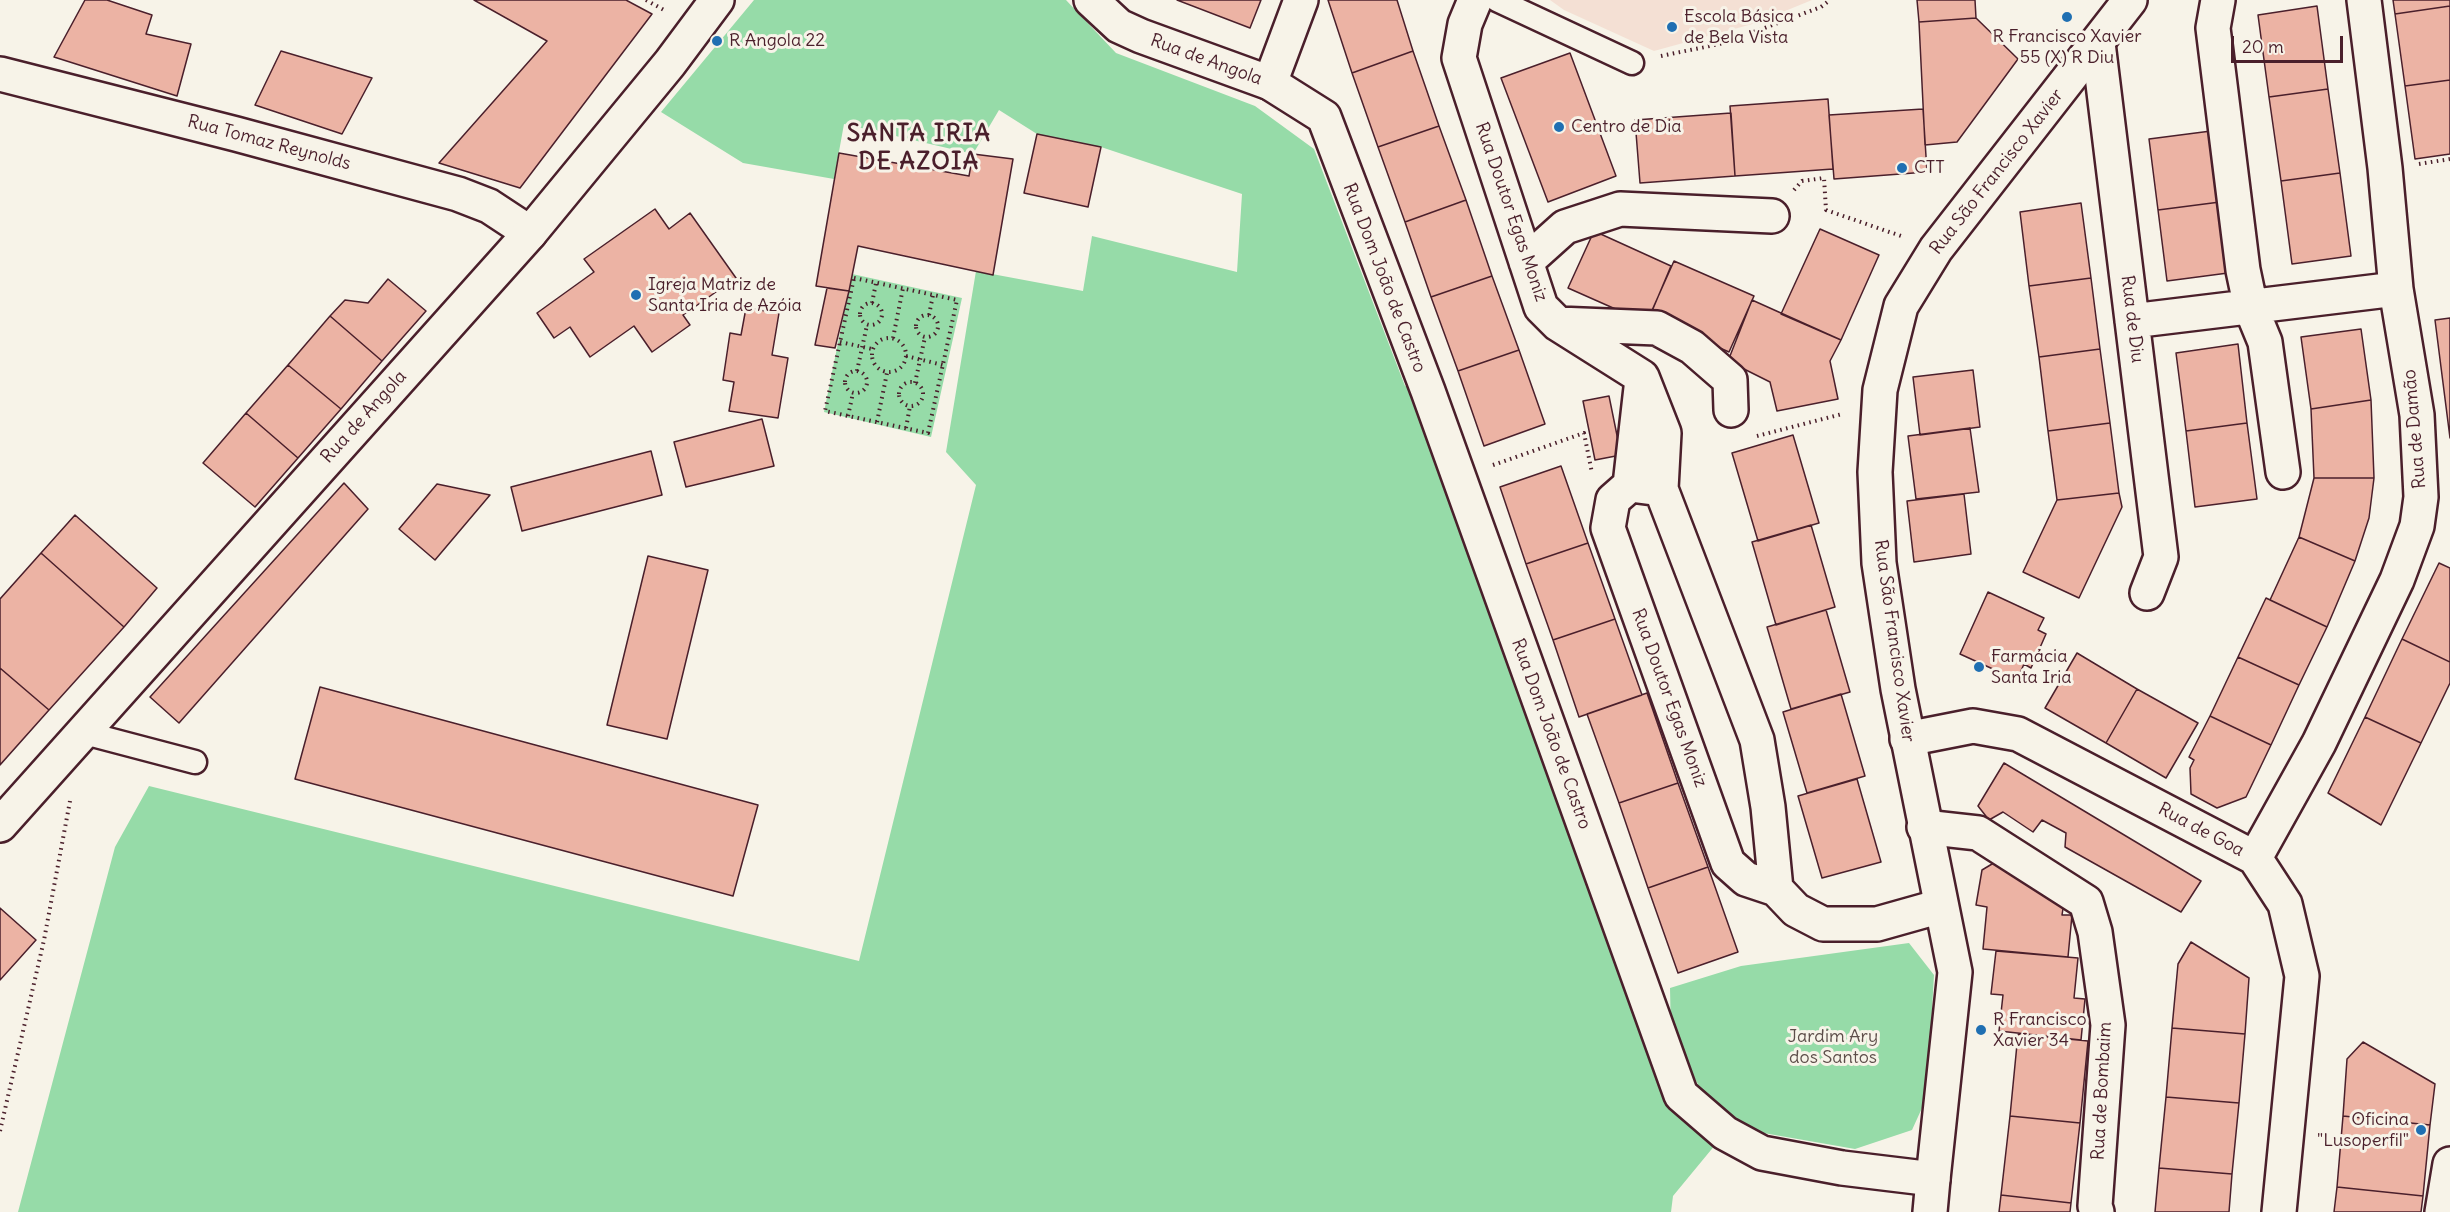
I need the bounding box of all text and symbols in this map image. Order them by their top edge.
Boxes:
place label: Escola Básica de Bela Vista [1684,6,1794,48]
marker: R Francisco Xavier 55 (X) R Diu [2060,10,2074,24]
marker: Escola Básica de Bela Vista [1665,20,1679,34]
scale bar [2234,24,2346,62]
place label: R Francisco Xavier 55 (X) R Diu [1993,26,2141,68]
place label: R Angola 22 [729,30,825,52]
street label: Rua de Angola [1147,30,1265,90]
marker: R Angola 22 [710,34,724,48]
text: 20 m [2242,35,2284,58]
street label: Rua São Francisco Xavier [1926,85,2068,259]
street label: Rua Tomaz Reynolds [185,111,353,175]
place label: Centro de Dia [1571,116,1682,138]
street label: Rua Doutor Egas Moniz [1470,119,1552,305]
district label: SANTA IRIA DE AZOIA [847,120,991,176]
marker: Centro de Dia [1552,120,1566,134]
place label: CTT [1914,157,1945,179]
marker: CTT [1895,161,1909,175]
street label: Rua Dom João de Castro [1338,180,1430,376]
place label: Igreja Matriz de Santa Iria de Azóia [648,274,802,316]
street label: Rua de Diu [2116,274,2148,364]
marker: Igreja Matriz de Santa Iria de Azóia [629,288,643,302]
street label: Rua de Angola [317,366,411,468]
street label: Rua de Damão [2399,368,2431,490]
street label: Rua São Francisco Xavier [1869,538,1919,744]
street label: Rua Doutor Egas Moniz [1627,606,1711,790]
street label: Rua Dom João de Castro [1506,636,1596,832]
place label: Farmácia Santa Iria [1991,646,2072,688]
marker: Farmácia Santa Iria [1972,660,1986,674]
street label: Rua de Goa [2154,798,2248,862]
place label: R Francisco Xavier 34 [1993,1009,2087,1052]
street label: Rua de Bombaim [2088,1021,2116,1161]
marker: R Francisco Xavier 34 [1974,1023,1988,1037]
park label: Jardim Ary dos Santos [1788,1026,1878,1068]
place label: Oficina "Lusoperfil" [2317,1109,2409,1152]
marker: Oficina "Lusoperfil" [2414,1123,2428,1137]

